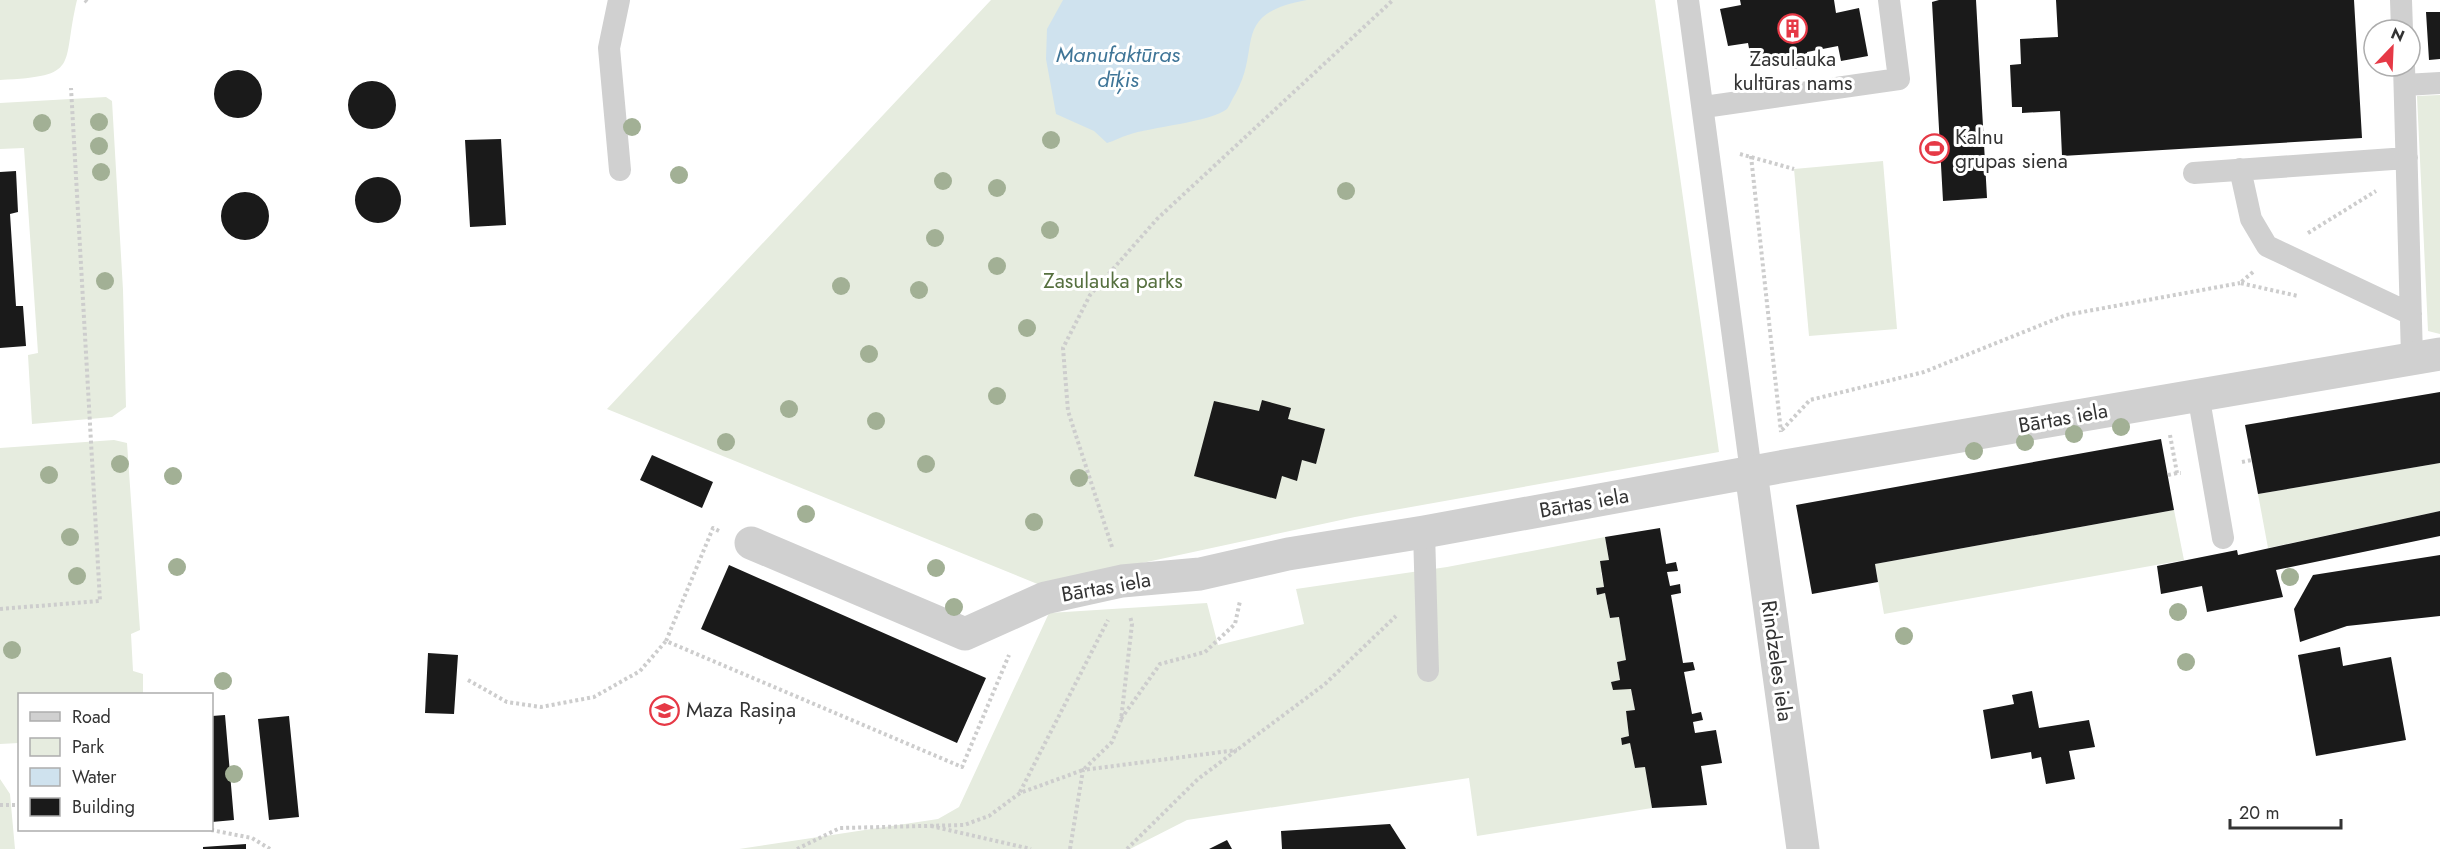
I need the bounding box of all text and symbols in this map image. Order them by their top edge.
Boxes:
building icon: Zasulauka kultūras nams [1777,12,1809,44]
north arrow [2362,18,2422,78]
text: N [2387,22,2408,48]
water label: Manufaktūras dīķis [1056,38,1180,95]
place label: Zasulauka kultūras nams [1734,44,1853,98]
place label: Kalnu grupas siena [1955,122,2068,176]
sports icon: Kalnu grupas siena [1918,133,1950,165]
park label: Zasulauka parks [1043,266,1183,296]
street label: Bārtas iela [2016,395,2110,441]
street label: Bārtas iela [1537,480,1631,526]
street label: Bārtas iela [1059,564,1153,610]
street label: Rindzeles iela [1754,599,1800,723]
legend [18,693,213,831]
school or university icon: Maza Rasiņa [649,694,681,726]
place label: Maza Rasiņa [686,695,796,725]
text: Road [72,704,111,730]
text: Park [72,734,104,760]
text: Water [72,764,117,790]
scale bar [2230,792,2341,830]
text: Building [72,794,135,820]
text: 20 m [2239,800,2279,826]

